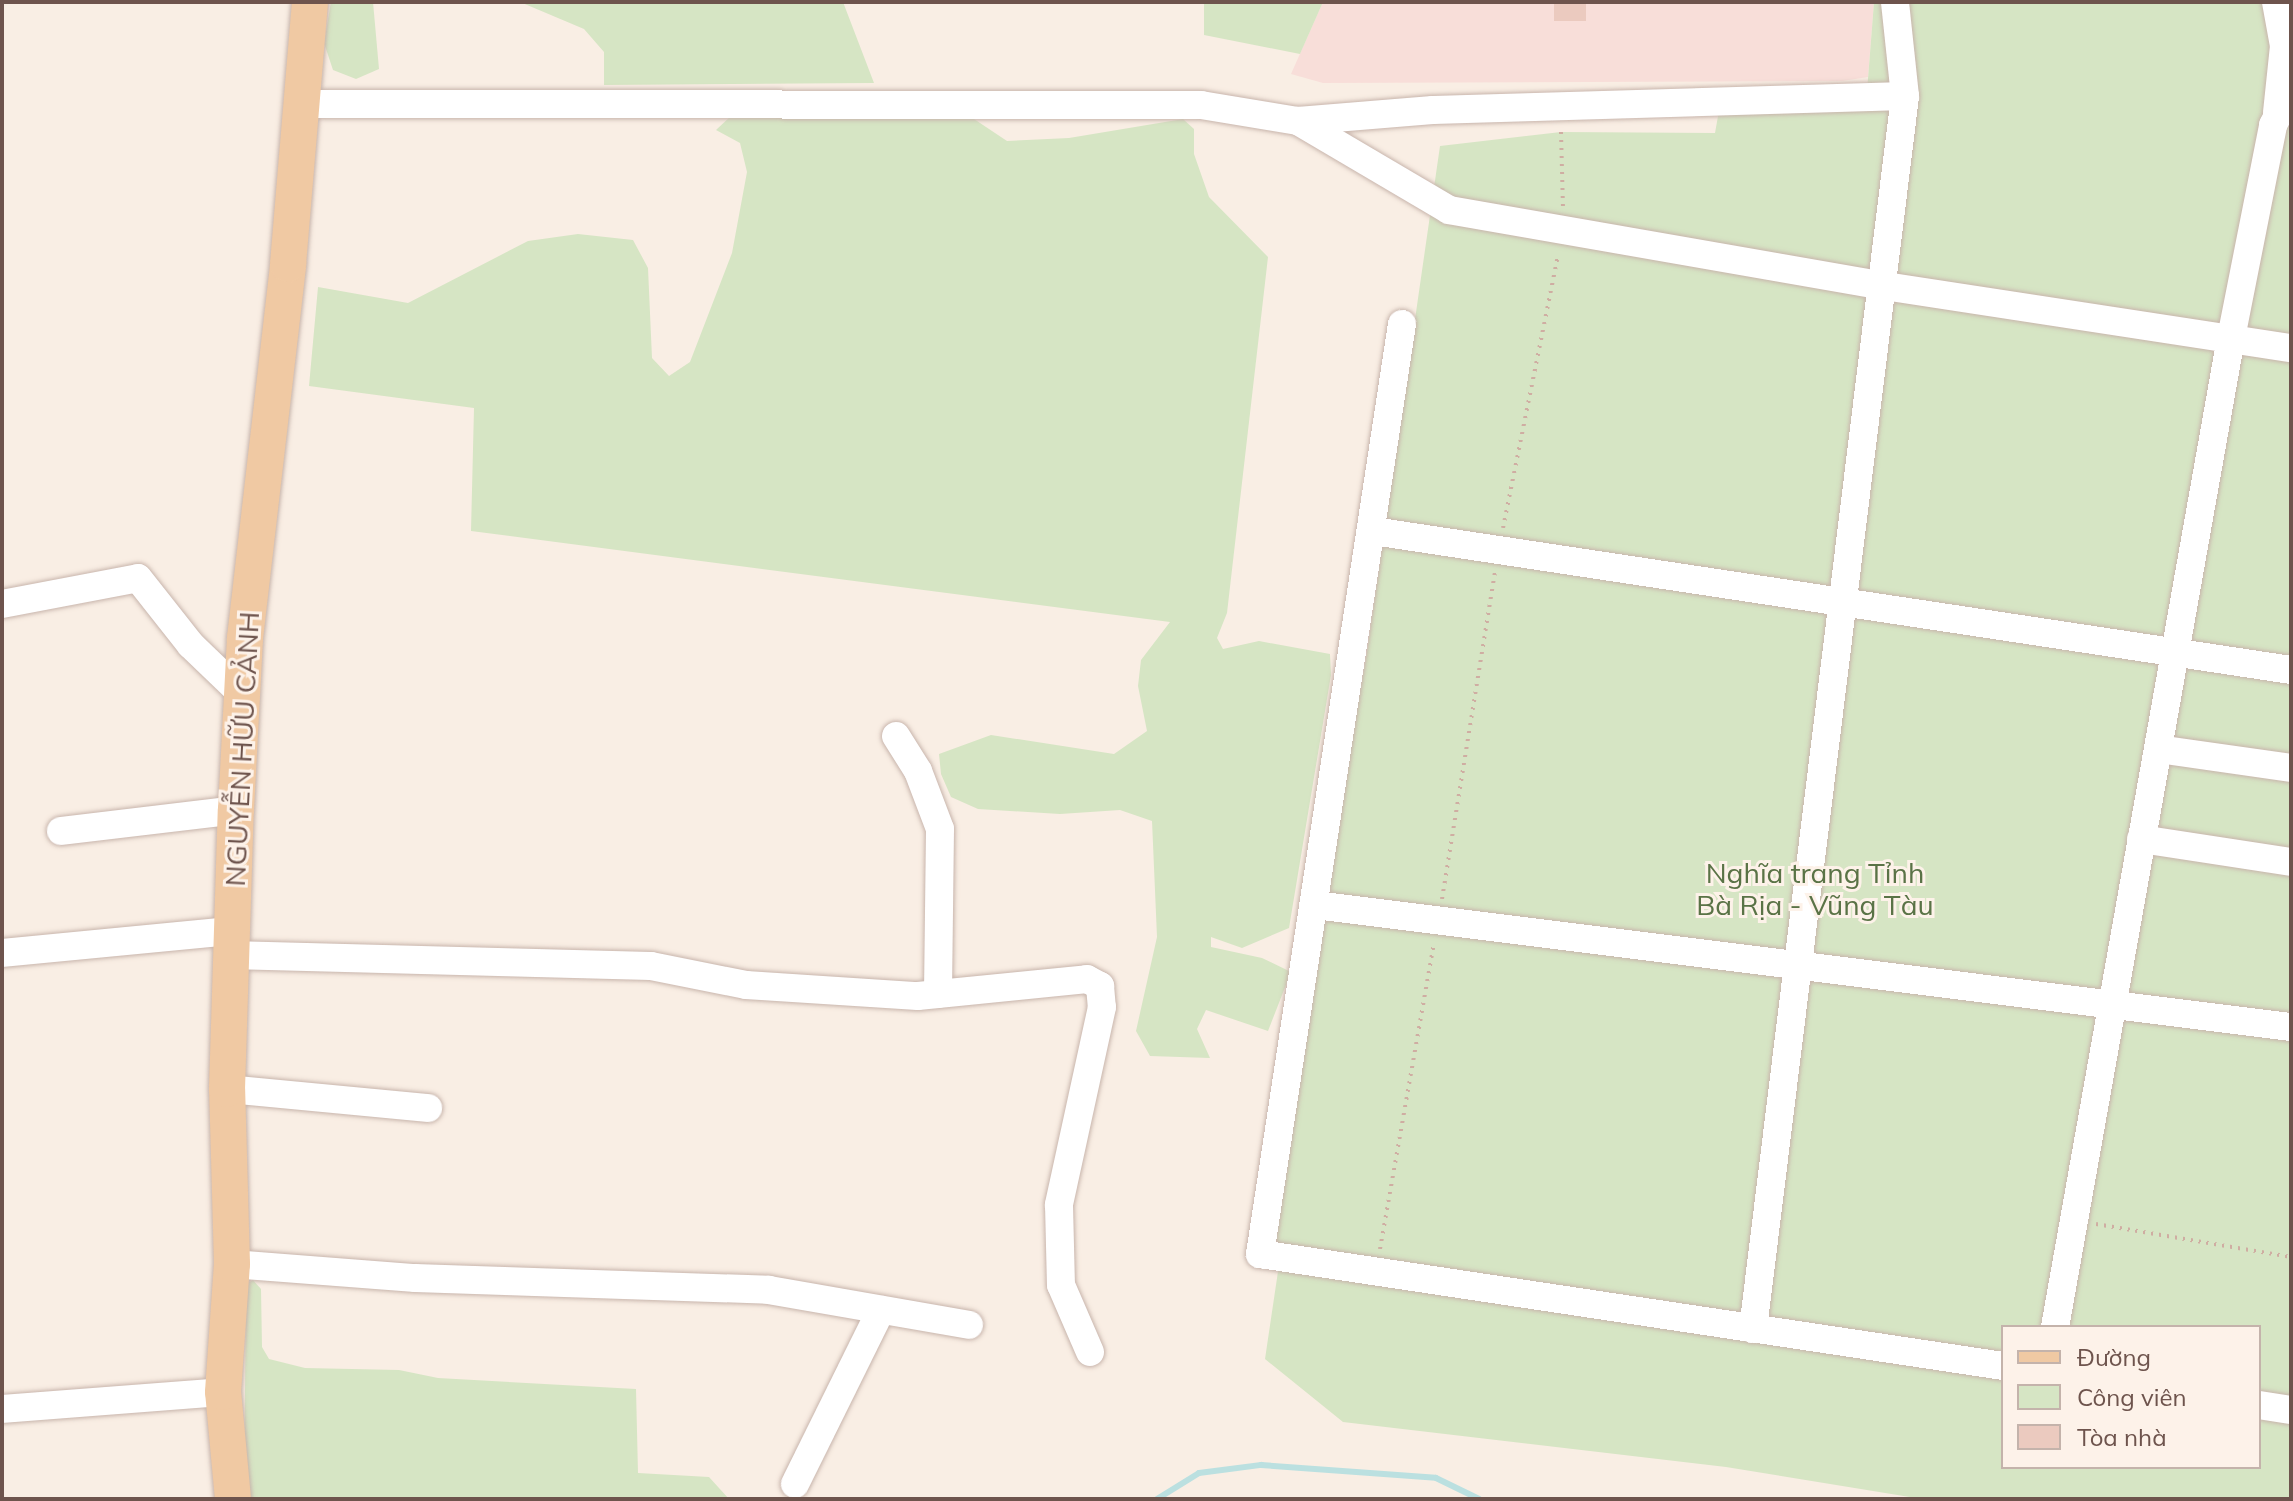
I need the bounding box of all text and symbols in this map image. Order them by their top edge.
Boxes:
street label: NGUYỄN HỮU CẢNH [218,611,266,887]
park label: Nghĩa trang Tỉnh Bà Rịa - Vũng Tàu [1696,856,1934,922]
legend [2001,1325,2261,1469]
text: Đường [2077,1342,2151,1372]
text: Công viên [2077,1382,2187,1412]
text: Tòa nhà [2077,1422,2167,1452]

